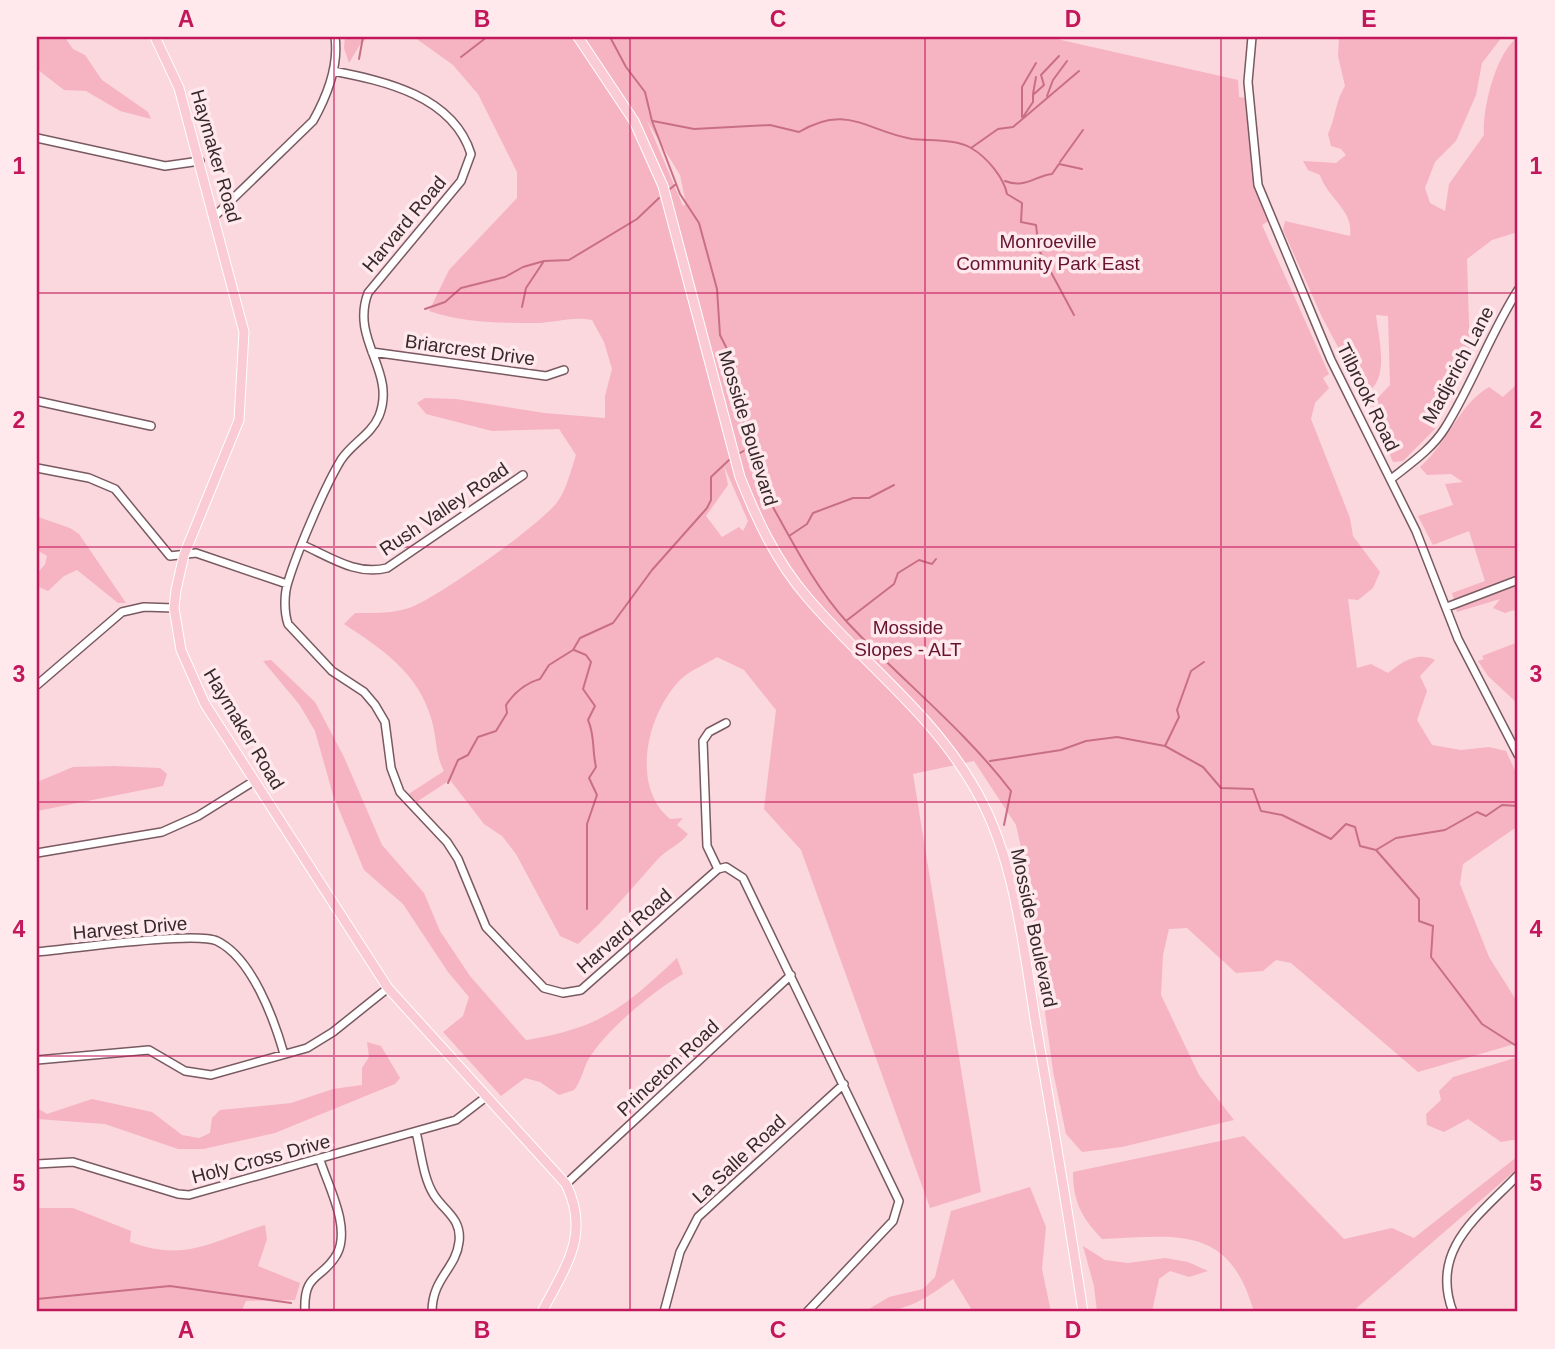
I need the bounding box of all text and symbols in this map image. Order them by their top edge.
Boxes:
text: A [178,6,194,32]
text: B [474,6,490,32]
text: C [770,6,786,32]
text: D [1065,6,1081,32]
text: E [1361,6,1377,32]
street label: Haymaker Road [187,87,245,225]
text: 1 [13,153,26,179]
text: 1 [1530,153,1543,179]
street label: Harvard Road [358,172,450,276]
park label: Monroeville Community Park East [956,231,1141,274]
street label: Madjerich Lane [1418,303,1498,427]
street label: Briarcrest Drive [404,330,536,370]
street label: Tilbrook Road [1333,340,1403,454]
street label: Mosside Boulevard [714,348,782,508]
text: 2 [13,407,25,433]
text: 2 [1530,407,1542,433]
street label: Rush Valley Road [376,458,512,560]
park label: Mosside Slopes - ALT [854,617,962,660]
text: 3 [13,661,25,687]
text: 3 [1530,661,1542,687]
street label: Haymaker Road [200,665,288,793]
street label: Mosside Boulevard [1007,847,1061,1009]
street label: Harvard Road [572,884,676,978]
street label: Harvest Drive [72,913,188,943]
text: 4 [13,916,26,942]
text: 4 [1530,916,1543,942]
street label: Princeton Road [613,1016,723,1120]
street label: La Salle Road [688,1111,790,1207]
street label: Holy Cross Drive [189,1130,333,1188]
text: 5 [13,1170,26,1196]
text: 5 [1530,1170,1543,1196]
text: A [178,1317,194,1343]
text: B [474,1317,490,1343]
text: C [770,1317,786,1343]
text: D [1065,1317,1081,1343]
text: E [1361,1317,1377,1343]

